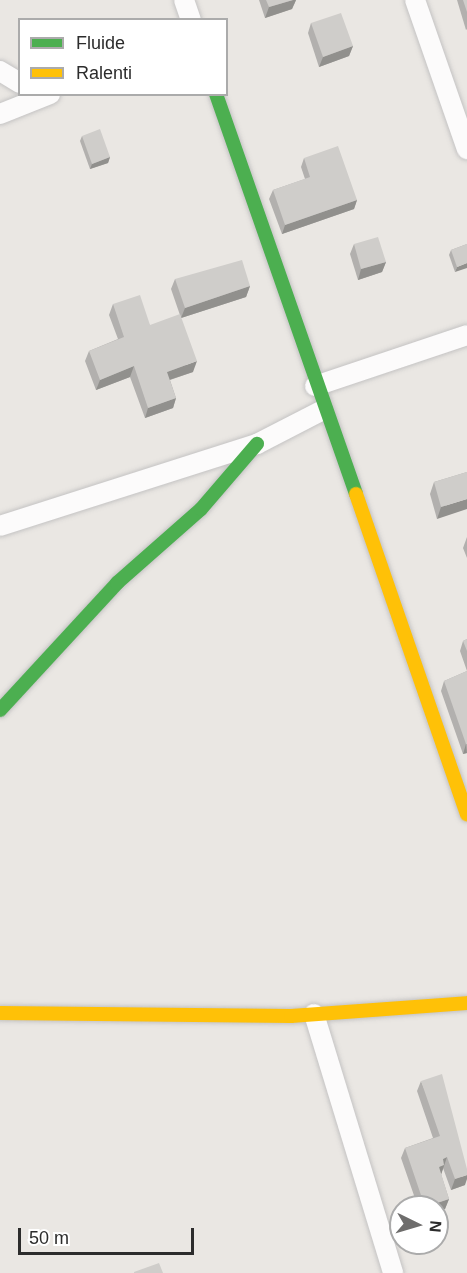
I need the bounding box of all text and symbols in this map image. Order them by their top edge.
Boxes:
legend [18,18,228,96]
text: Fluide [76,33,125,53]
text: Ralenti [76,63,132,83]
north arrow [389,1195,449,1255]
scale bar [21,1216,196,1254]
text: N [426,1220,444,1233]
text: 50 m [29,1228,69,1248]

